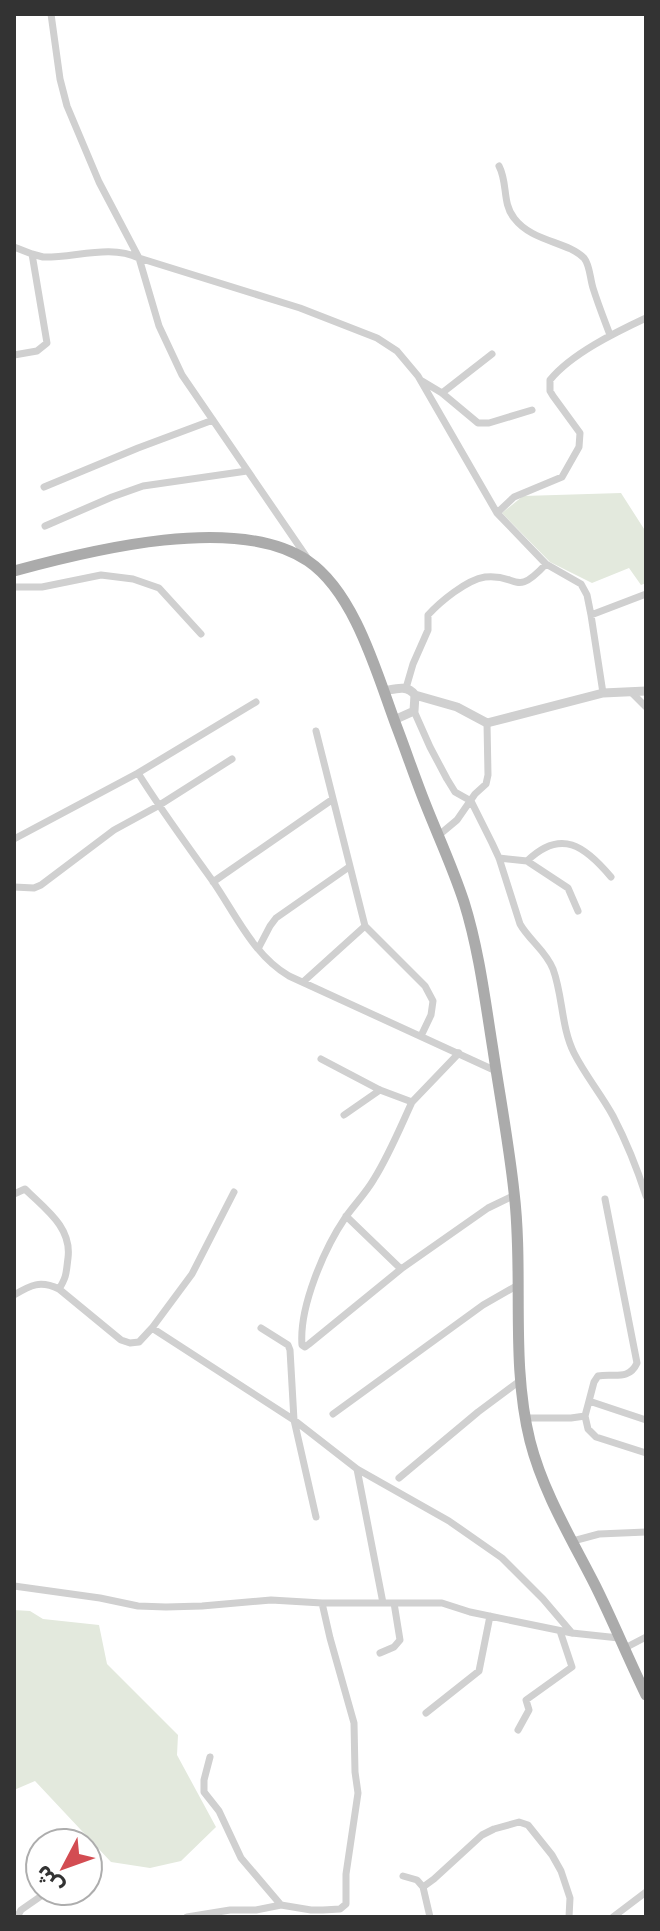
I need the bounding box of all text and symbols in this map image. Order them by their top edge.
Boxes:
north arrow [24,1827,104,1907]
text: ش [28,1860,69,1901]

